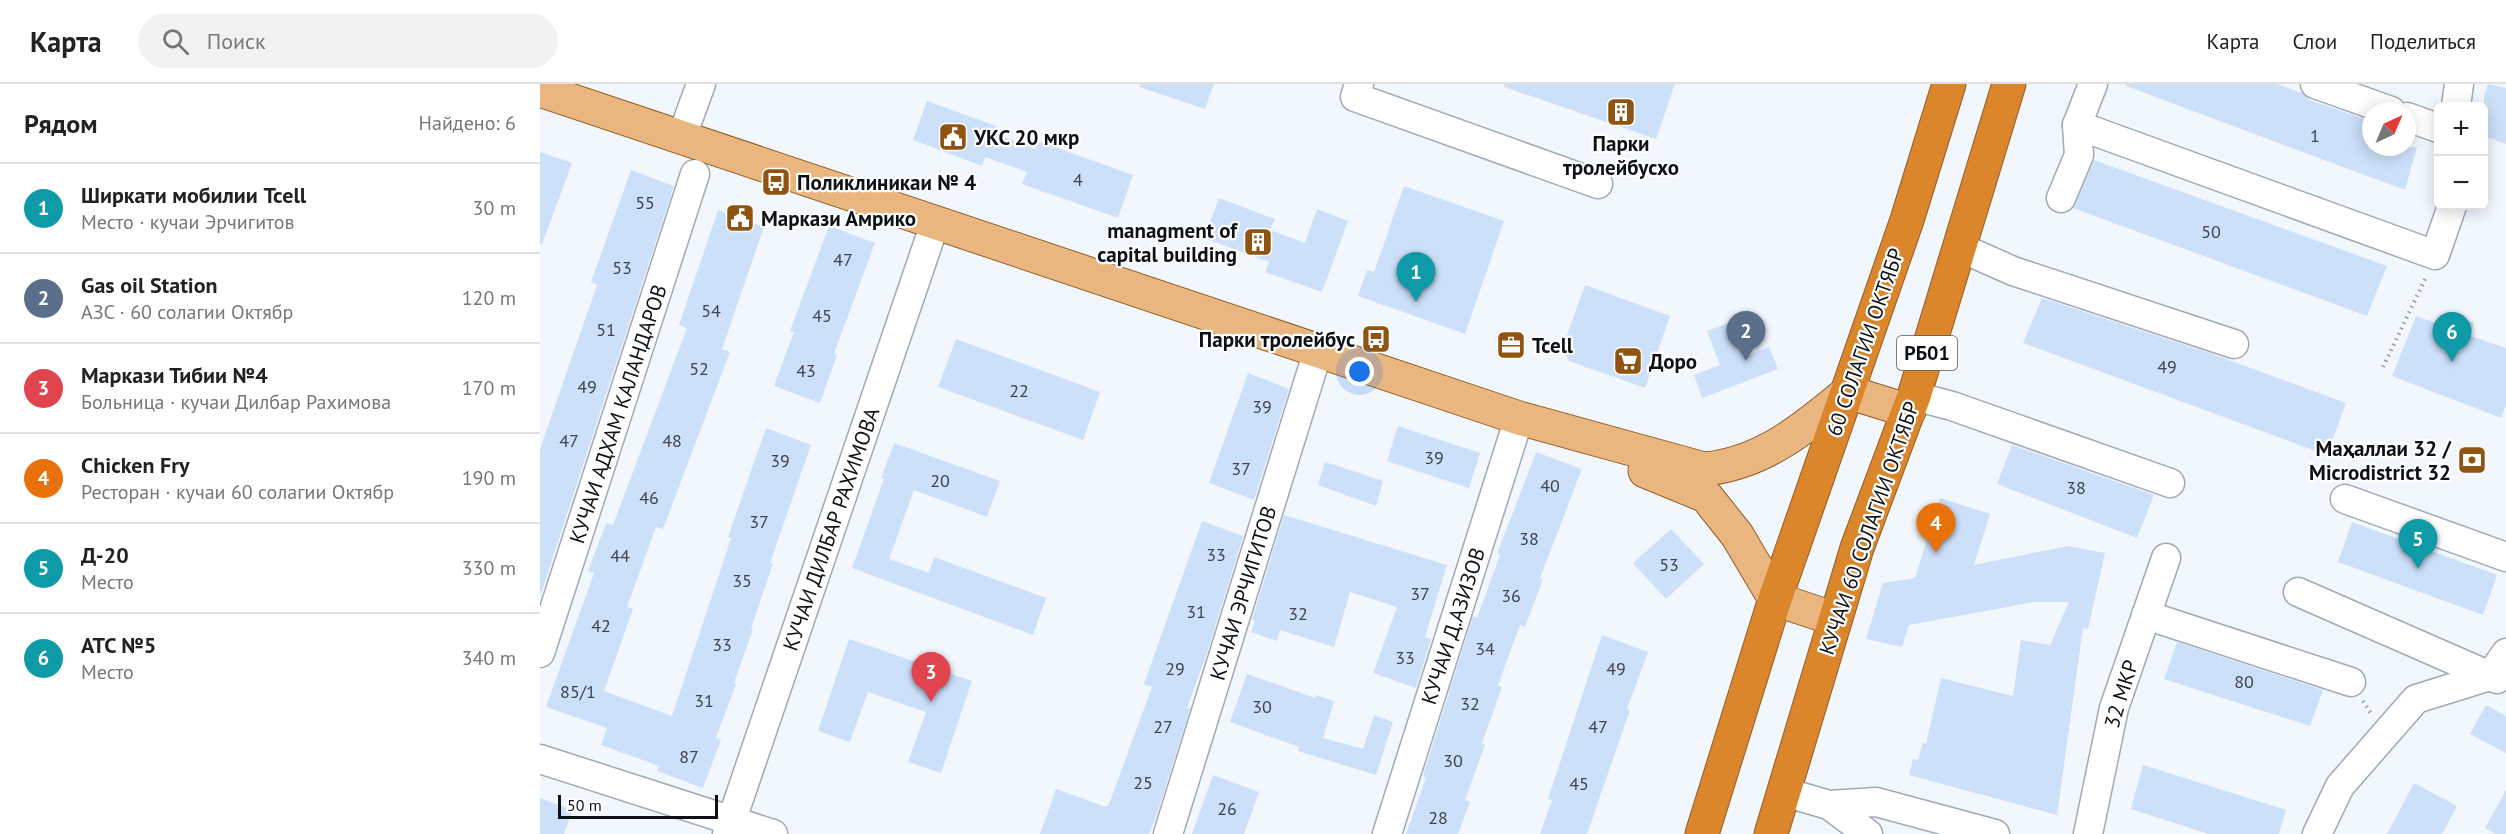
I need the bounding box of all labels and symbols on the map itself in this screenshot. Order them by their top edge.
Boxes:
building icon: Парки тролейбусхо [1605,96,1637,128]
north arrow [2362,102,2416,156]
public building icon: УКС 20 мкр [937,121,969,153]
place label: УКС 20 мкр [973,124,1079,151]
house number: 1 [2310,124,2320,147]
place label: Парки тролейбусхо [1563,130,1679,181]
bus stop icon: Поликлиникаи № 4 [760,166,792,198]
house number: 4 [1073,168,1083,191]
place label: Поликлиникаи № 4 [797,169,976,196]
house number: 55 [635,191,655,214]
public building icon: Маркази Амрико [724,202,756,234]
place label: Маркази Амрико [761,205,916,232]
place label: managment of capital building [1097,217,1238,268]
house number: 50 [2201,220,2221,243]
building icon: managment of capital building [1242,226,1274,258]
street label: 60 СОЛАГИИ ОКТЯБР [1820,245,1910,439]
house number: 47 [833,248,853,271]
pin: 1 [1396,252,1436,302]
house number: 53 [612,256,632,279]
street label: КУЧАИ АДХАМ КАЛАНДАРОВ [563,281,673,547]
house number: 54 [701,299,721,322]
house number: 45 [812,304,832,327]
pin: 2 [1726,312,1766,361]
pin: 6 [2432,312,2472,362]
house number: 51 [596,318,616,341]
bus stop icon: Парки тролейбус [1360,323,1392,355]
place label: Парки тролейбус [1199,326,1355,353]
office icon: Tcell [1495,329,1527,361]
place label: Tcell [1532,332,1574,359]
road number: РБ01 [1897,336,1957,370]
supermarket icon: Доро [1612,345,1644,377]
place label: Доро [1649,348,1697,375]
house number: 49 [2157,355,2177,378]
house number: 52 [689,357,709,380]
your location [1345,357,1374,386]
house number: 43 [796,359,816,382]
house number: 49 [577,375,597,398]
house number: 22 [1009,379,1029,402]
house number: 39 [1252,395,1272,418]
street label: КУЧАИ 60 СОЛАГИИ ОКТЯБР [1813,398,1925,658]
street label: КУЧАИ ДИЛБАР РАХИМОВА [777,403,886,654]
house number: 47 [559,429,579,452]
house number: 48 [662,429,682,452]
place label: Маҳаллаи 32 / Microdistrict 32 [2309,435,2452,486]
bank icon: Маҳаллаи 32 / Microdistrict 32 [2456,444,2488,476]
house number: 39 [1424,446,1444,469]
house number: 39 [770,449,790,472]
house number: 37 [1231,457,1251,480]
house number: 20 [930,469,950,492]
house number: 40 [1540,474,1560,497]
house number: 38 [2066,476,2086,499]
house number: 46 [639,486,659,509]
street label: КУЧАИ ЭРЧИГИТОВ [1204,503,1282,683]
pin: 4 [1916,504,1956,553]
house number: 37 [749,510,769,533]
pin: 5 [2398,520,2438,569]
house number: 38 [1519,527,1539,550]
house number: 33 [1206,543,1226,566]
house number: 44 [610,544,630,567]
street label: КУЧАИ Д.АЗИЗОВ [1415,544,1491,708]
house number: 53 [1659,553,1679,576]
house number: 35 [732,569,752,592]
house number: 37 [1410,582,1430,605]
house number: 36 [1501,584,1521,607]
house number: 31 [1186,600,1206,623]
house number: 32 [1288,602,1308,625]
house number: 42 [591,614,611,637]
house number: 33 [712,633,732,656]
house number: 34 [1475,637,1495,660]
house number: 33 [1395,646,1415,669]
pin: 3 [912,652,950,702]
house number: 29 [1165,657,1185,680]
house number: 49 [1606,657,1626,680]
street label: 32 МКР [2098,657,2144,731]
house number: 80 [2234,670,2254,693]
house number: 85/1 [560,680,596,703]
house number: 31 [694,689,714,712]
house number: 32 [1460,692,1480,715]
house number: 30 [1252,695,1272,718]
house number: 27 [1153,715,1173,738]
house number: 47 [1588,715,1608,738]
house number: 87 [679,745,699,768]
house number: 30 [1443,749,1463,772]
house number: 25 [1133,771,1153,794]
house number: 45 [1569,772,1589,795]
scale bar [558,792,718,820]
house number: 26 [1217,797,1237,820]
house number: 28 [1428,806,1448,829]

